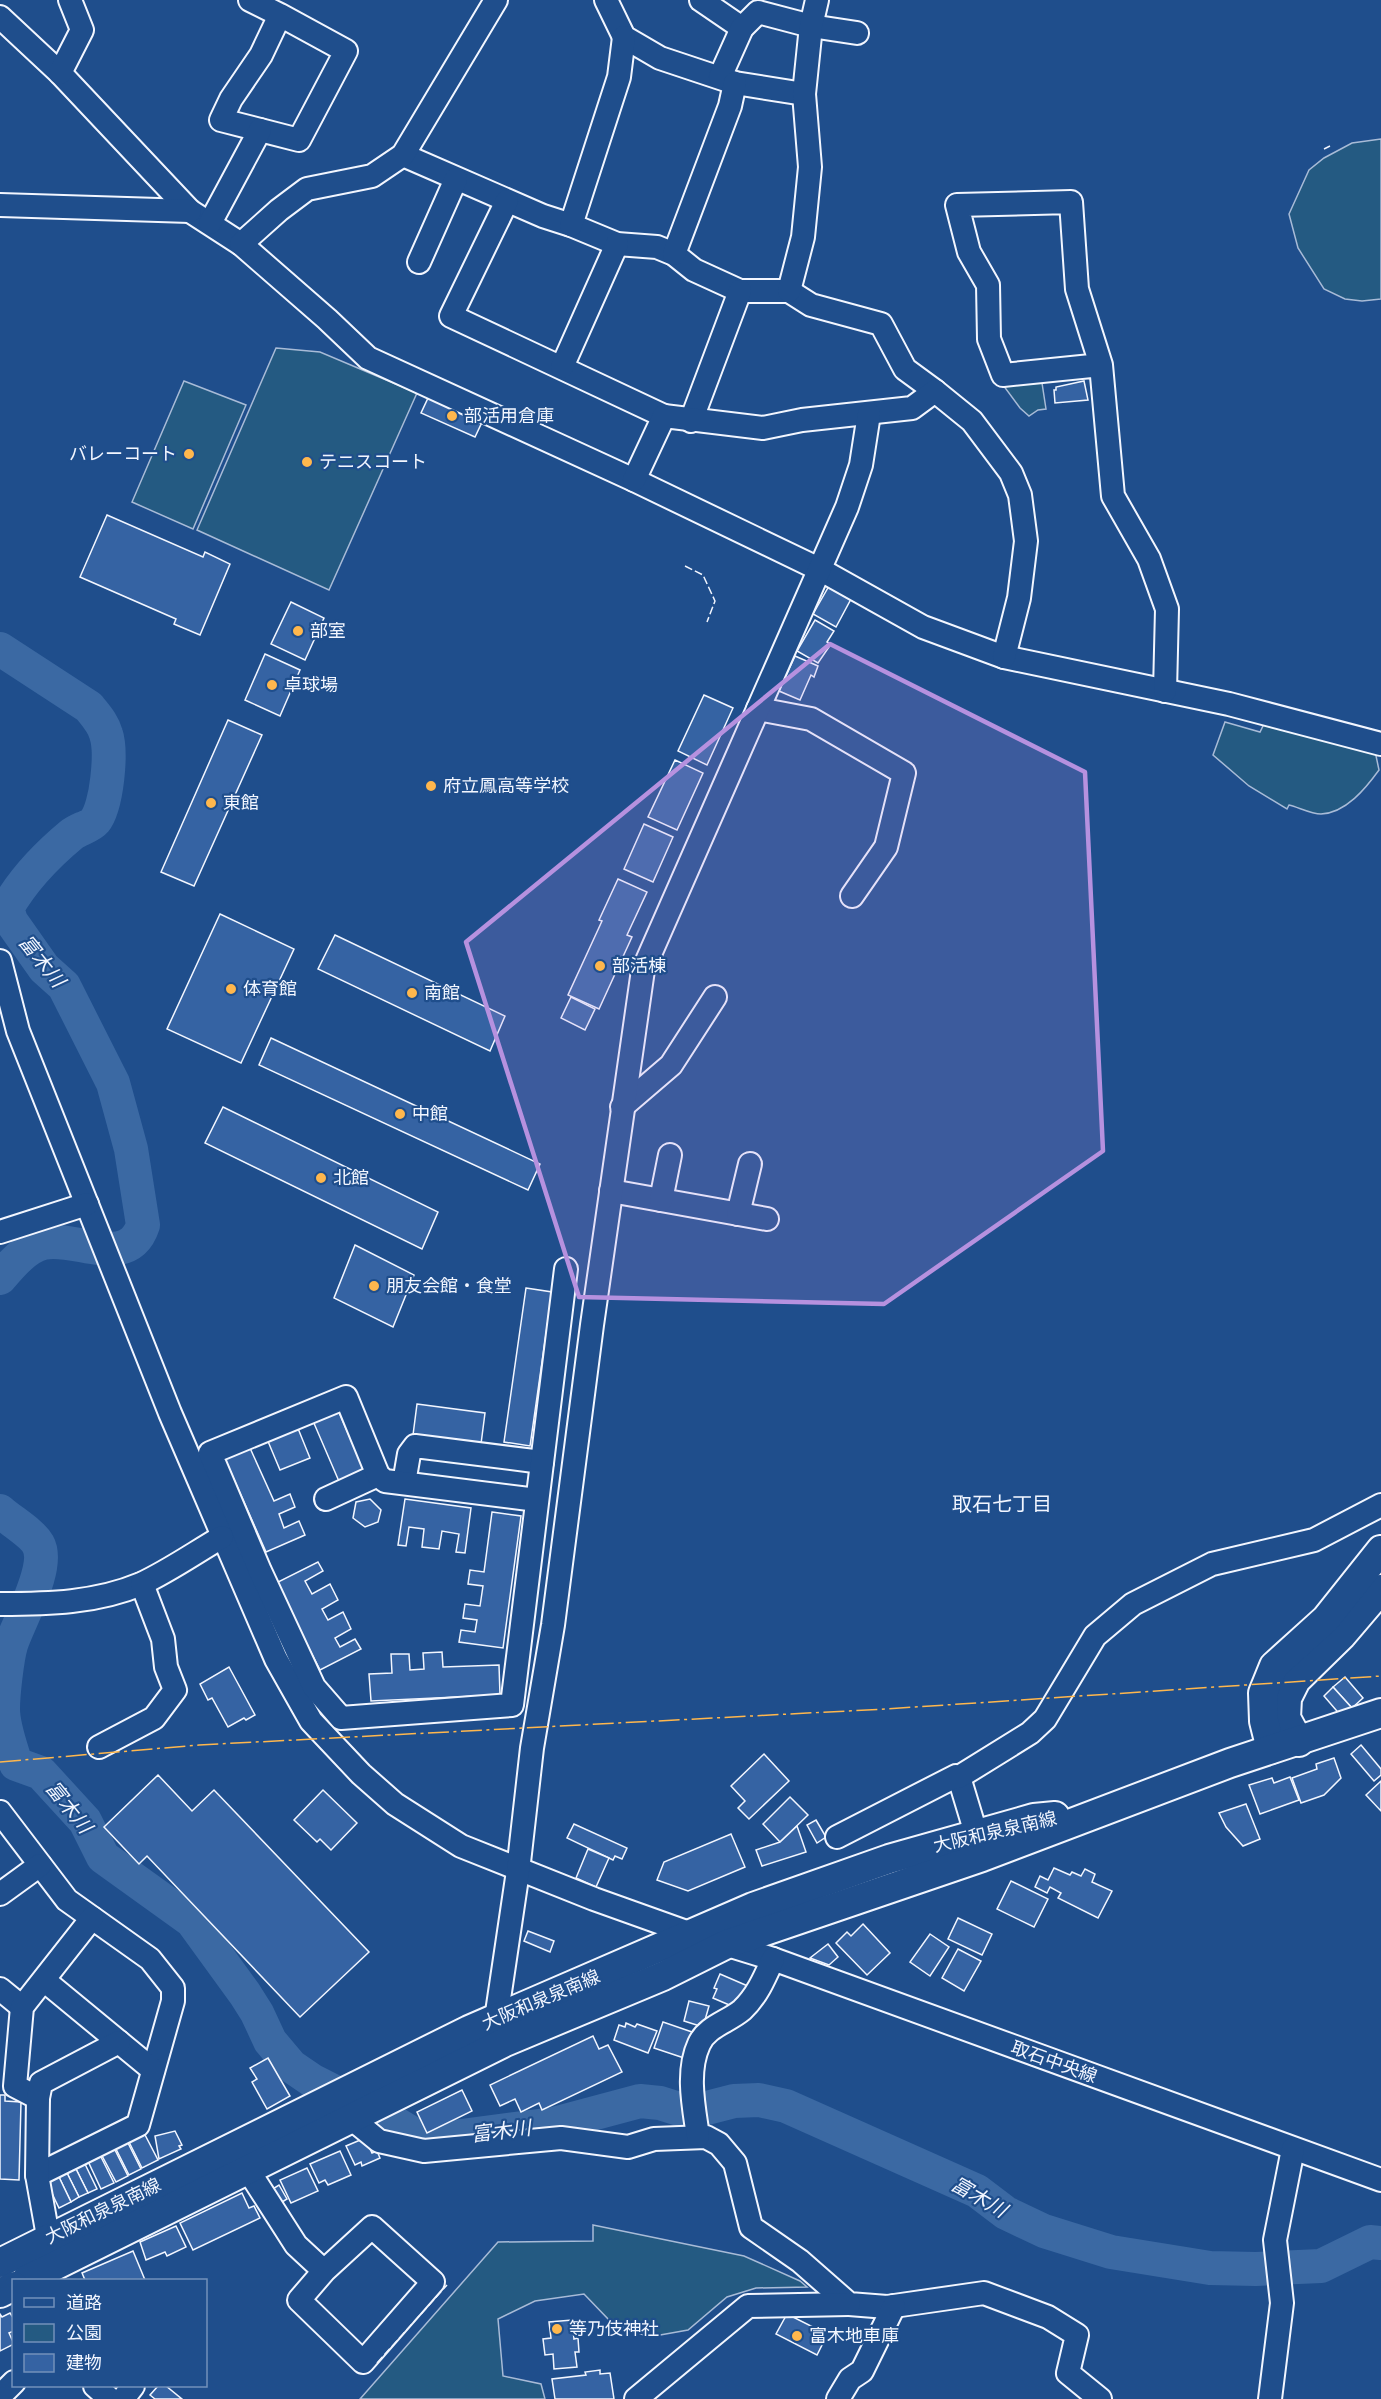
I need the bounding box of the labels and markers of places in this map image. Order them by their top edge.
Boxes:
place label: 部活用倉庫 [464,404,554,427]
marker: 部活用倉庫 [445,409,459,423]
place label: バレーコート [69,442,177,465]
marker: バレーコート [182,447,196,461]
place label: テニスコート [319,450,427,473]
marker: テニスコート [300,455,314,469]
place label: 部室 [310,619,346,642]
marker: 部室 [291,624,305,638]
place label: 卓球場 [284,673,338,696]
marker: 卓球場 [265,678,279,692]
place label: 府立鳳高等学校 [443,774,569,797]
marker: 府立鳳高等学校 [424,779,438,793]
place label: 東館 [223,791,259,814]
marker: 東館 [204,796,218,810]
place label: 部活棟 [612,954,666,977]
marker: 部活棟 [593,959,607,973]
place label: 体育館 [243,977,297,1000]
place label: 南館 [424,981,460,1004]
marker: 体育館 [224,982,238,996]
marker: 南館 [405,986,419,1000]
place label: 中館 [412,1102,448,1125]
marker: 中館 [393,1107,407,1121]
place label: 北館 [333,1166,369,1189]
marker: 北館 [314,1171,328,1185]
place label: 朋友会館・食堂 [386,1274,512,1297]
marker: 朋友会館・食堂 [367,1279,381,1293]
place label: 等乃伎神社 [569,2317,659,2340]
marker: 等乃伎神社 [550,2322,564,2336]
place label: 富木地車庫 [809,2324,899,2347]
marker: 富木地車庫 [790,2329,804,2343]

